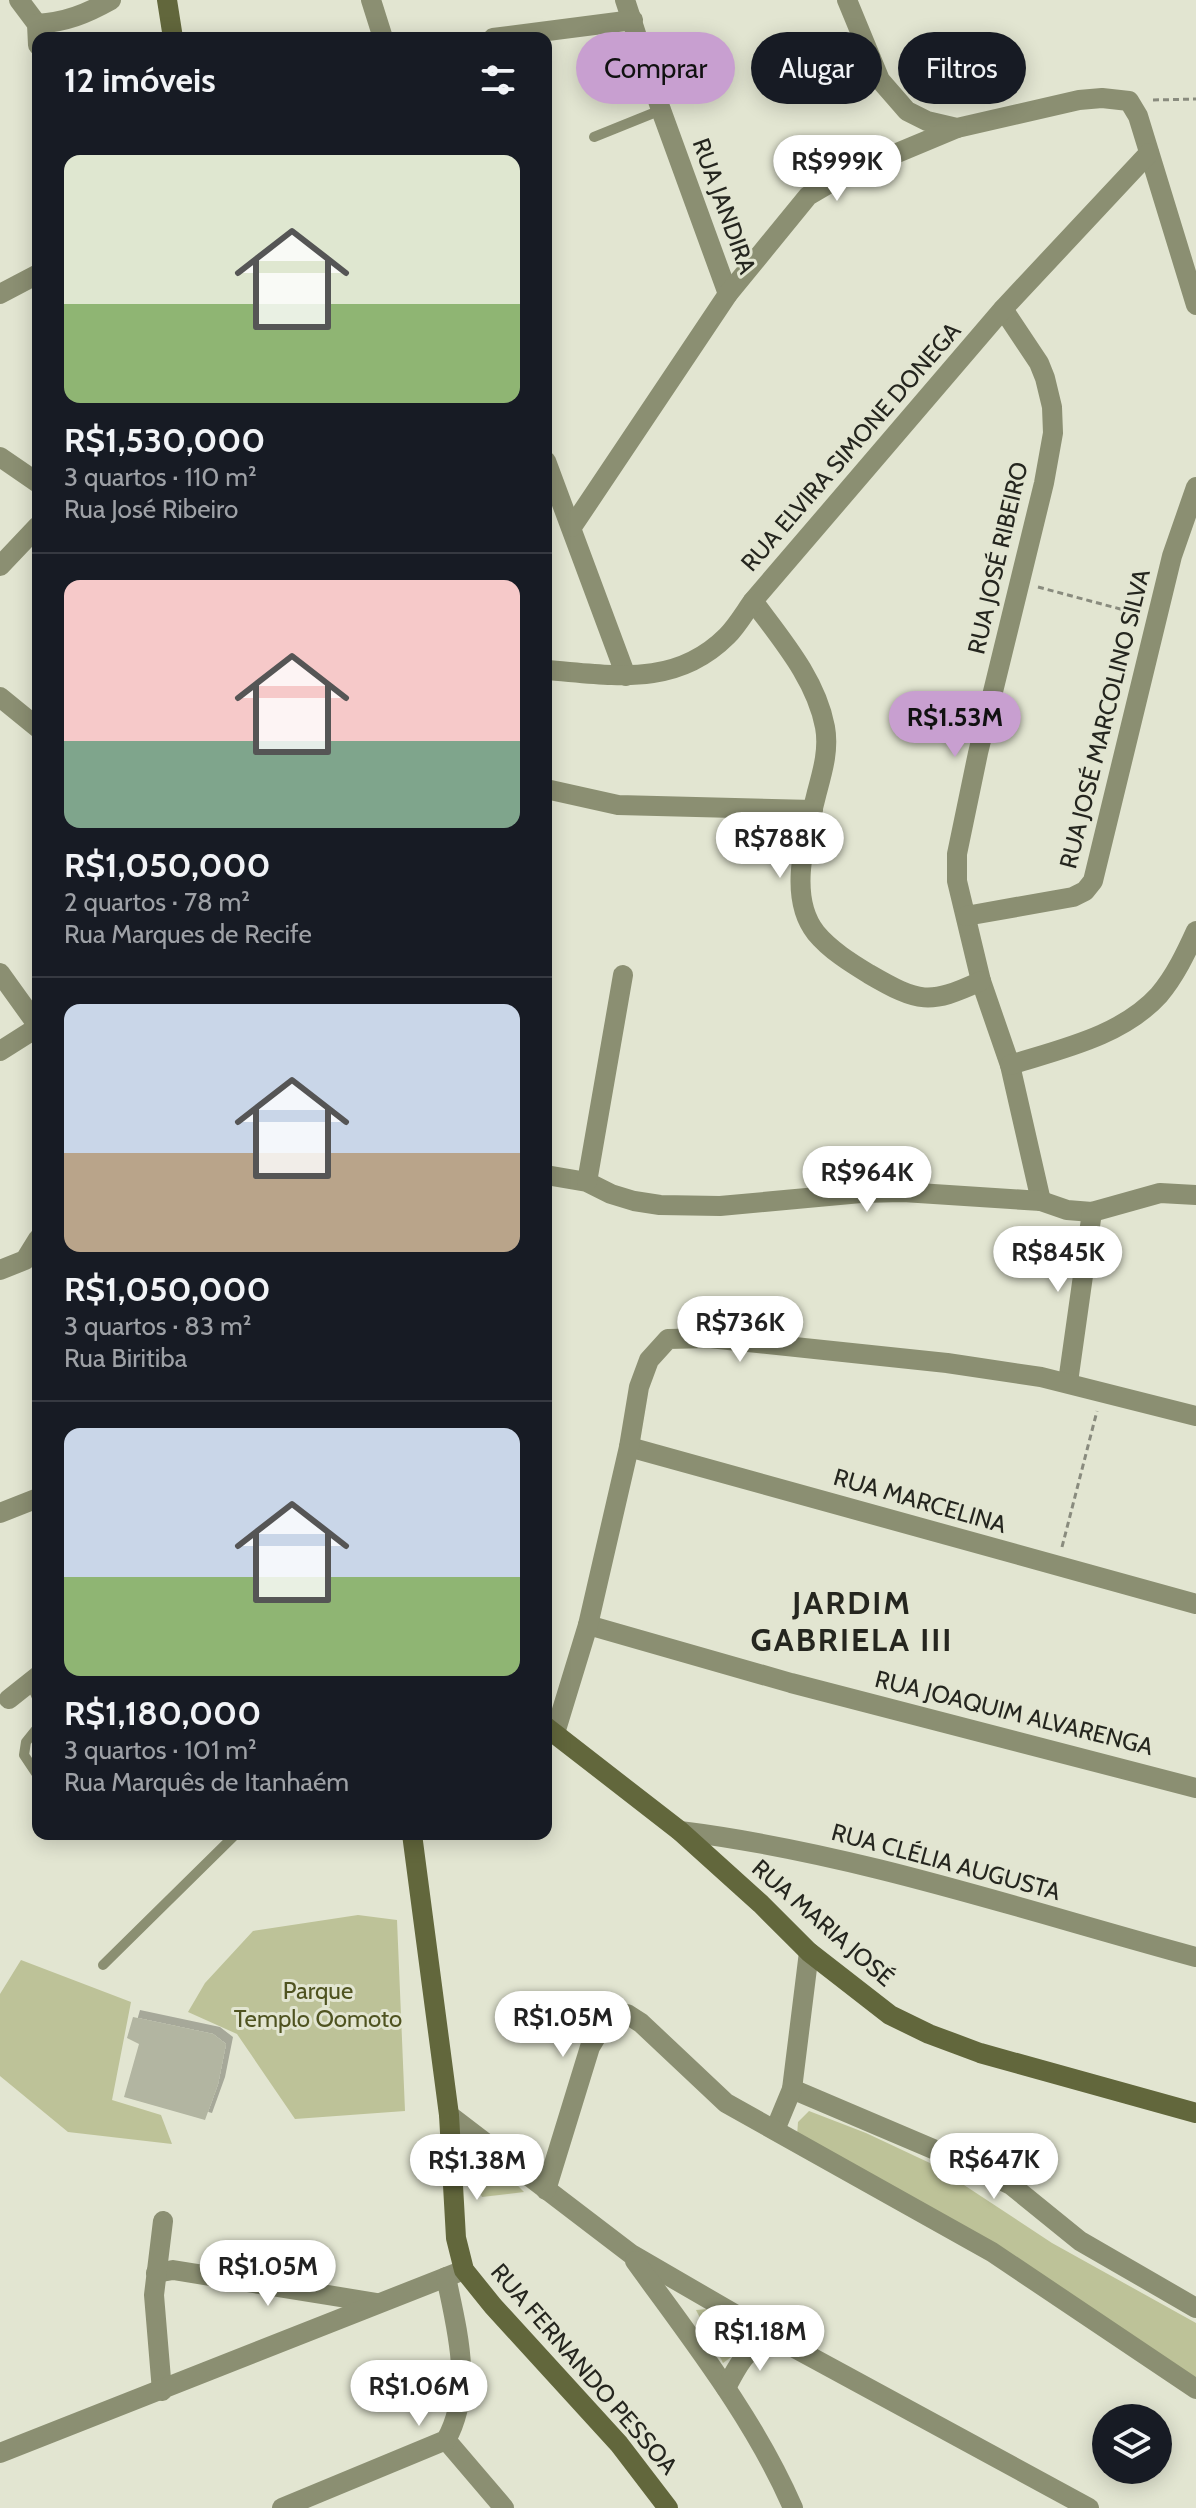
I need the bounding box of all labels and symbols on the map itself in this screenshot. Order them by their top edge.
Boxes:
street label: RUA JANDIRA [687,134,762,278]
pin: R$999K [772,135,902,203]
street label: RUA ELVIRA SIMONE DONEGA [735,316,967,577]
street label: RUA JOSÉ RIBEIRO [961,459,1034,657]
street label: RUA JOSÉ MARCOLINO SILVA [1053,566,1156,872]
pin: R$1.53M [881,691,1029,759]
pin: R$788K [715,812,845,880]
pin: R$964K [802,1146,932,1214]
pin: R$845K [993,1226,1123,1294]
pin: R$736K [675,1296,805,1364]
street label: RUA MARCELINA [830,1462,1010,1539]
district label: JARDIM GABRIELA III [751,1583,953,1659]
street label: RUA JOAQUIM ALVARENGA [872,1664,1156,1761]
street label: RUA CLÉLIA AUGUSTA [829,1817,1064,1906]
street label: RUA MARIA JOSÉ [746,1853,900,1992]
park label: Parque Templo Oomoto [234,1976,402,2033]
pin: R$1.05M [489,1991,637,2059]
pin: R$647K [929,2133,1059,2201]
pin: R$1.38M [403,2134,551,2202]
pin: R$1.05M [194,2240,342,2308]
street label: RUA FERNANDO PESSOA [485,2257,684,2480]
pin: R$1.18M [686,2305,834,2373]
pin: R$1.06M [345,2360,493,2428]

